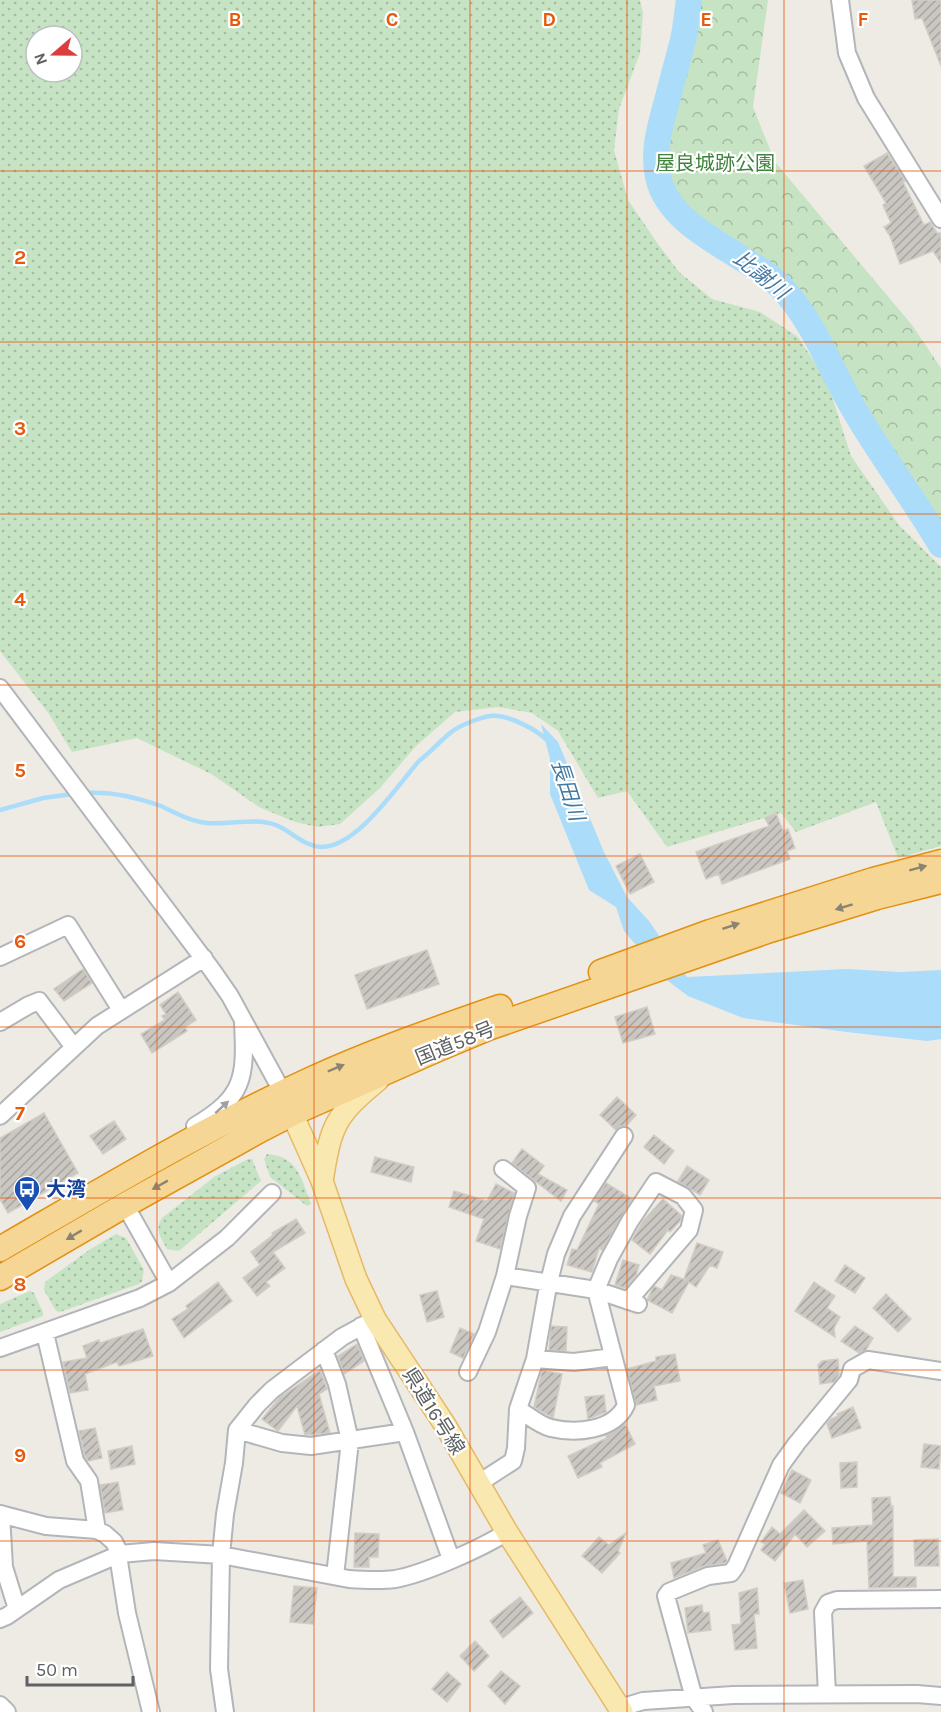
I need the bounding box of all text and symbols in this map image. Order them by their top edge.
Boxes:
text: B [229,8,241,31]
text: C [386,8,398,31]
text: D [542,8,556,31]
text: E [700,8,712,31]
text: F [858,8,869,31]
north arrow [24,24,84,84]
text: N [29,50,51,68]
park label: 屋良城跡公園 [655,152,775,175]
text: 2 [14,246,26,269]
water label: 比謝川 [729,246,795,305]
text: 3 [14,417,26,440]
text: 4 [14,588,26,611]
water label: 長田川 [547,756,590,826]
text: 5 [14,759,26,782]
one-way arrow [908,863,927,873]
one-way arrow [835,903,853,912]
one-way arrow [722,920,740,930]
text: 6 [14,930,26,953]
street label: 国道58号 [412,1017,498,1070]
one-way arrow [327,1063,345,1072]
one-way arrow [214,1101,229,1114]
text: 7 [15,1102,25,1125]
bus stop icon: 大湾 [12,1174,42,1212]
place label: 大湾 [46,1178,86,1201]
one-way arrow [151,1180,168,1190]
one-way arrow [66,1229,82,1240]
text: 8 [14,1273,26,1296]
street label: 県道16号線 [398,1364,469,1459]
text: 9 [14,1444,26,1467]
scale bar [27,1649,134,1687]
text: 50 m [36,1659,78,1681]

